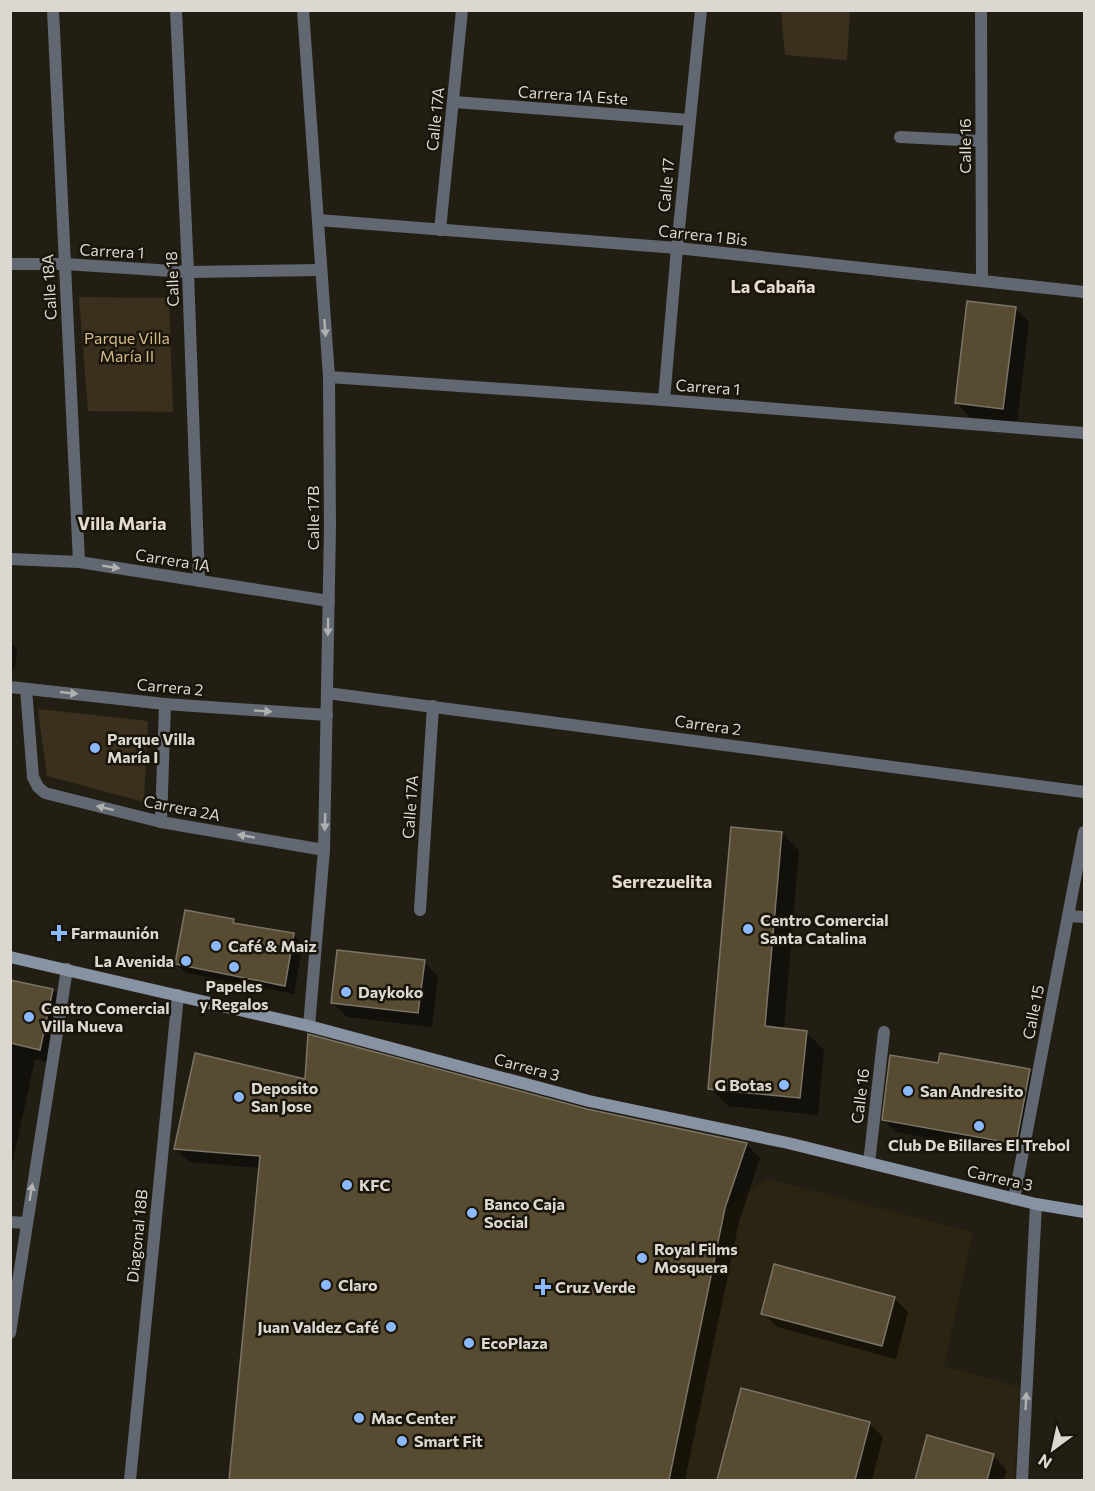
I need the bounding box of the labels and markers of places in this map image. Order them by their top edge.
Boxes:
place label: Parque Villa María I [107,729,195,766]
marker: Parque Villa María I [88,741,102,755]
place label: Centro Comercial Santa Catalina [760,910,889,947]
marker: Centro Comercial Santa Catalina [741,922,755,936]
place label: Farmaunión [71,923,159,942]
marker: Farmaunión [52,926,66,940]
place label: Café & Maiz [228,936,317,955]
marker: Café & Maiz [209,939,223,953]
place label: La Avenida [94,951,174,970]
marker: La Avenida [179,954,193,968]
marker: Papeles y Regalos [227,960,241,974]
place label: Papeles y Regalos [199,976,269,1013]
place label: Daykoko [358,982,424,1001]
marker: Daykoko [339,985,353,999]
place label: Centro Comercial Villa Nueva [41,998,170,1035]
marker: Centro Comercial Villa Nueva [22,1010,36,1024]
place label: G Botas [715,1075,772,1094]
place label: Deposito San Jose [251,1078,319,1115]
marker: G Botas [777,1078,791,1092]
place label: San Andresito [920,1081,1024,1100]
marker: San Andresito [901,1084,915,1098]
marker: Deposito San Jose [232,1090,246,1104]
marker: Club De Billares El Trebol [972,1119,986,1133]
place label: Club De Billares El Trebol [888,1135,1070,1154]
place label: KFC [359,1175,390,1194]
marker: KFC [340,1178,354,1192]
place label: Banco Caja Social [484,1194,565,1231]
marker: Banco Caja Social [465,1206,479,1220]
place label: Royal Films Mosquera [654,1239,738,1276]
marker: Royal Films Mosquera [635,1251,649,1265]
place label: Claro [338,1275,378,1294]
place label: Cruz Verde [555,1277,636,1296]
marker: Claro [319,1278,333,1292]
marker: Cruz Verde [536,1280,550,1294]
place label: Juan Valdez Café [258,1317,379,1336]
marker: Juan Valdez Café [384,1320,398,1334]
place label: EcoPlaza [481,1333,548,1352]
marker: EcoPlaza [462,1336,476,1350]
place label: Mac Center [371,1408,456,1427]
marker: Mac Center [352,1411,366,1425]
place label: Smart Fit [414,1431,483,1450]
marker: Smart Fit [395,1434,409,1448]

